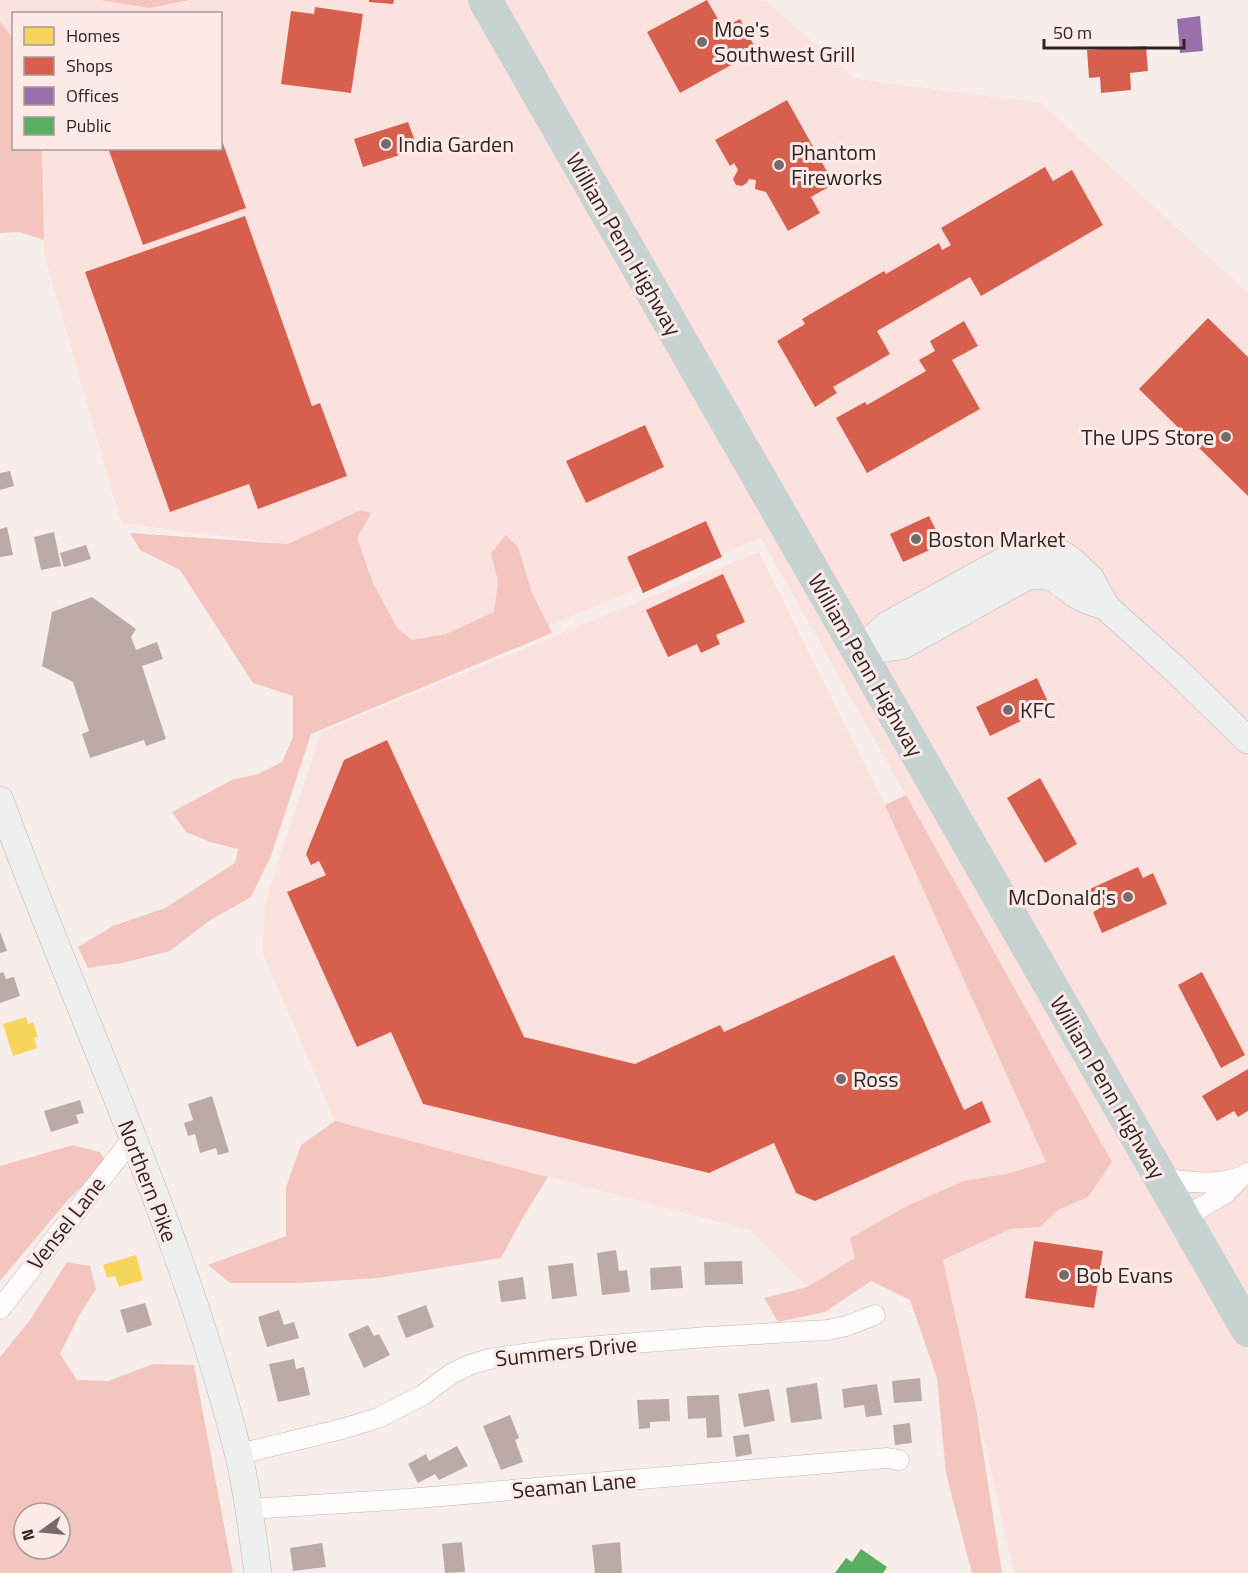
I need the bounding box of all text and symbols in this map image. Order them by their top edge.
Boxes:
legend [12,12,222,150]
place label: Moe's Southwest Grill [714,12,855,71]
scale bar [1044,12,1184,50]
text: 50 m [1053,19,1092,46]
text: Homes [66,22,120,49]
marker: Moe's Southwest Grill [695,35,709,49]
text: Shops [66,52,113,79]
text: Offices [66,82,119,109]
text: Public [66,112,112,139]
place label: India Garden [398,127,514,161]
place label: Phantom Fireworks [791,135,882,194]
marker: India Garden [379,137,393,151]
street label: William Penn Highway [558,146,691,342]
marker: Phantom Fireworks [772,158,786,172]
place label: The UPS Store [1081,420,1214,454]
marker: The UPS Store [1219,430,1233,444]
place label: Boston Market [928,522,1066,556]
marker: Boston Market [909,532,923,546]
street label: William Penn Highway [800,567,933,763]
place label: KFC [1020,693,1056,727]
marker: KFC [1001,703,1015,717]
place label: McDonald's [1008,880,1116,914]
marker: McDonald's [1121,890,1135,904]
street label: William Penn Highway [1042,989,1175,1185]
place label: Ross [853,1062,898,1096]
marker: Ross [834,1072,848,1086]
street label: Northern Pike [109,1115,187,1247]
street label: Vensel Lane [19,1169,113,1277]
place label: Bob Evans [1076,1258,1173,1292]
marker: Bob Evans [1057,1268,1071,1282]
street label: Summers Drive [493,1327,639,1375]
street label: Seaman Lane [510,1463,638,1507]
north arrow [12,1501,72,1561]
text: N [14,1526,41,1543]

